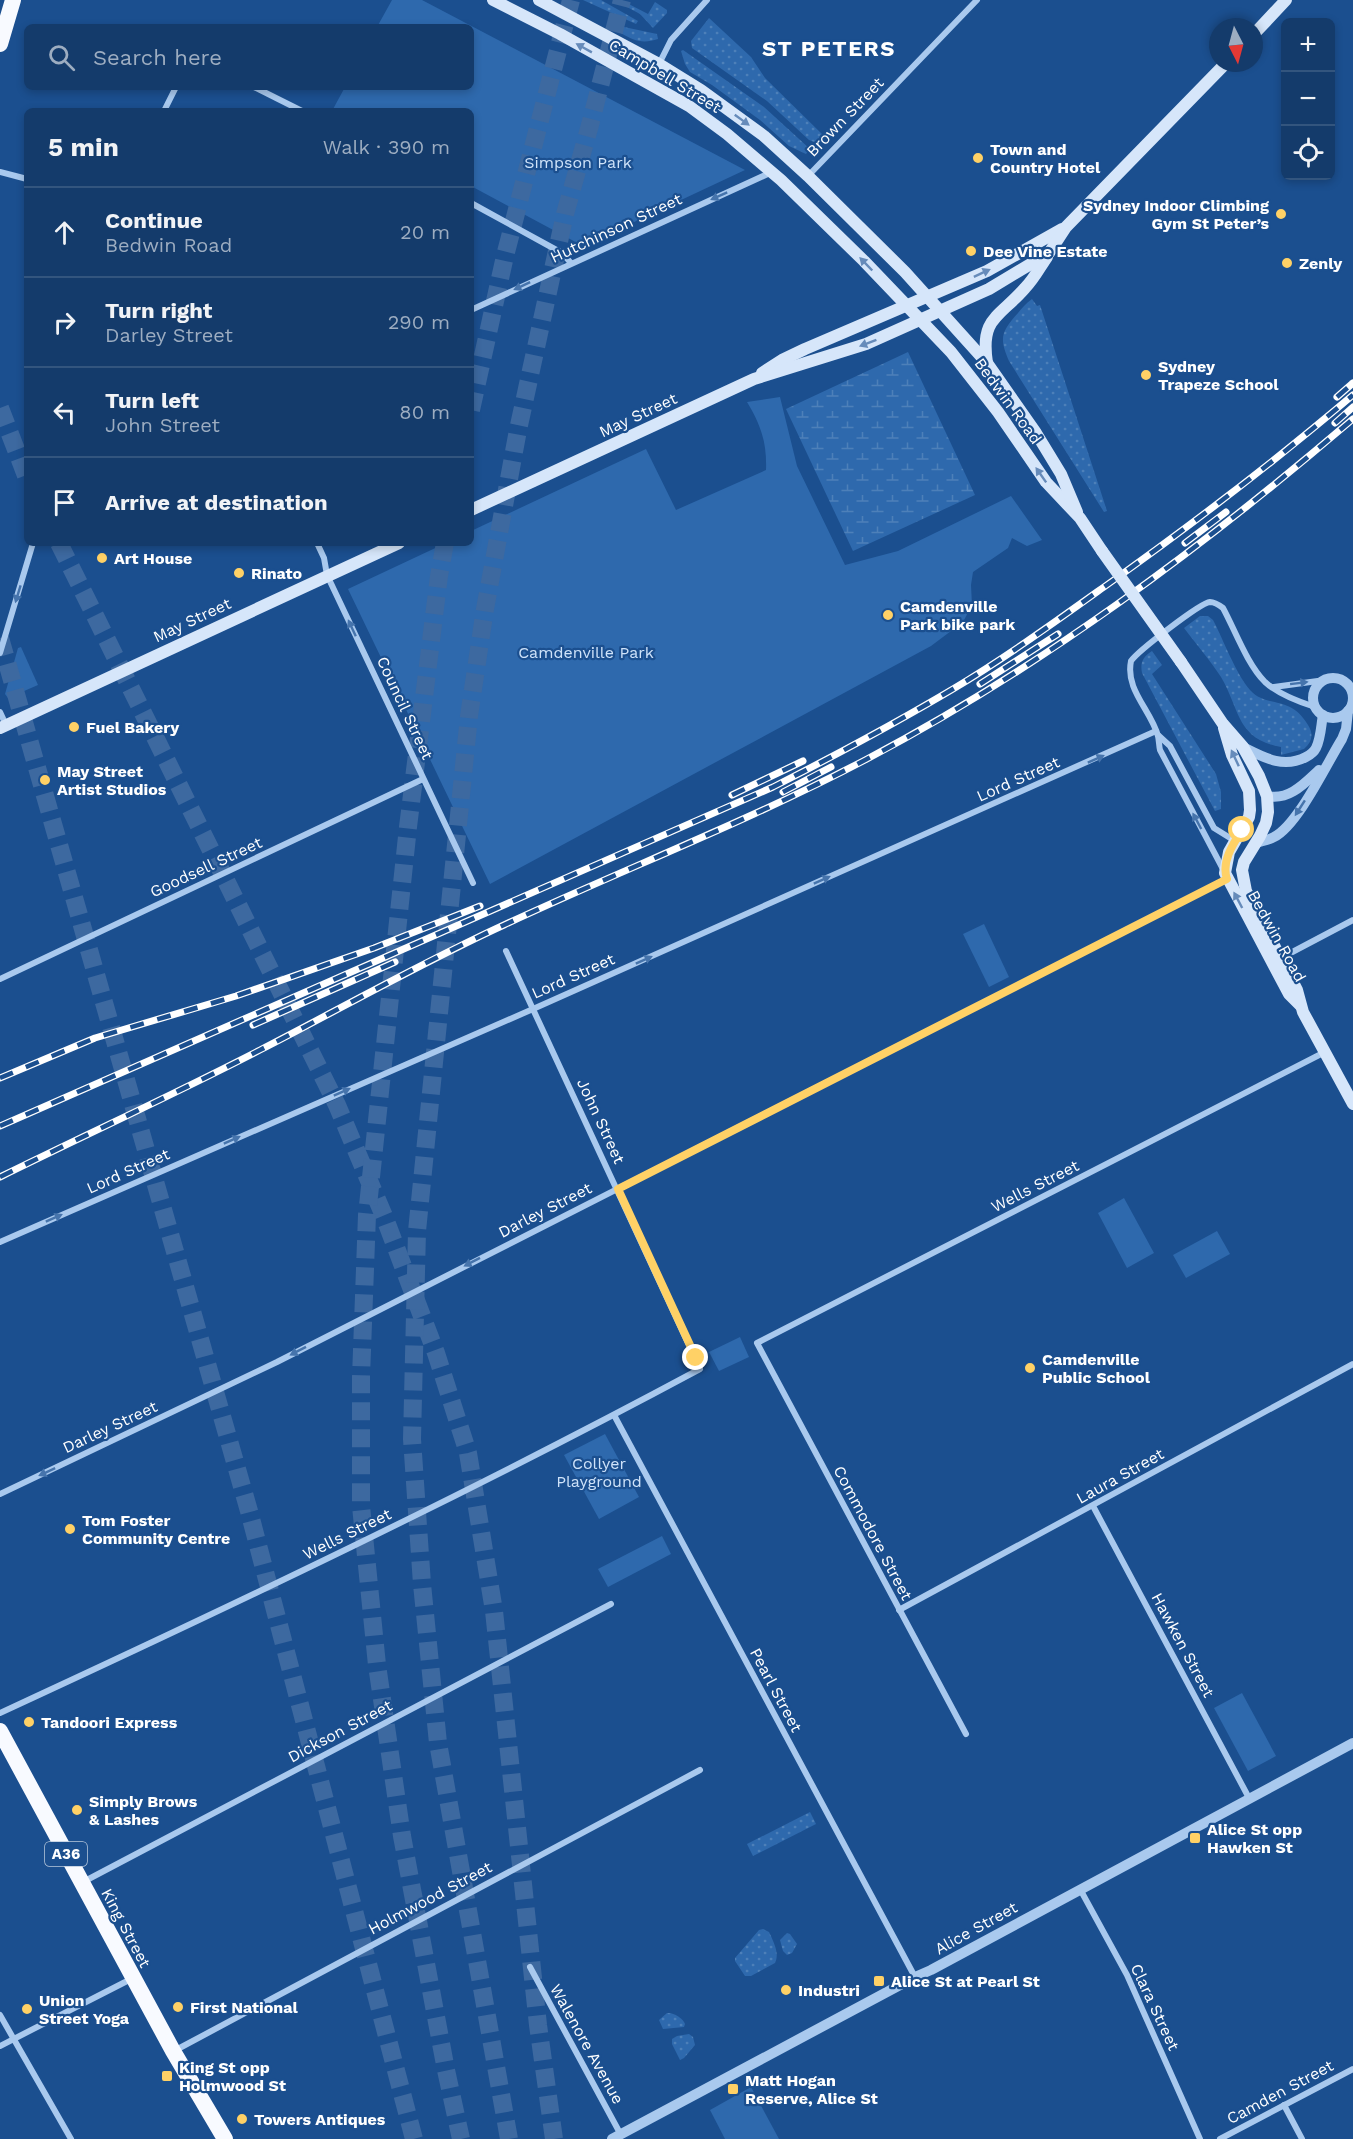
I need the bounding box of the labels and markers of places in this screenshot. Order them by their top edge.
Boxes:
place label: Town and Country Hotel [990,140,1101,177]
marker: Town and Country Hotel [971,151,985,165]
place label: Sydney Indoor Climbing Gym St Peter’s [1083,196,1269,233]
marker: Sydney Indoor Climbing Gym St Peter’s [1274,207,1288,221]
place label: Dee Vine Estate [983,242,1107,261]
marker: Dee Vine Estate [964,244,978,258]
place label: Zenly [1299,254,1343,273]
marker: Zenly [1280,256,1294,270]
place label: Sydney Trapeze School [1158,357,1279,394]
marker: Sydney Trapeze School [1139,368,1153,382]
place label: Art House [114,549,192,568]
marker: Art House [95,551,109,565]
place label: Rinato [251,564,303,583]
marker: Rinato [232,566,246,580]
place label: Camdenville Park bike park [900,597,1015,634]
marker: Camdenville Park bike park [881,608,895,622]
place label: Fuel Bakery [86,718,180,737]
marker: Fuel Bakery [67,720,81,734]
place label: May Street Artist Studios [57,762,167,799]
marker: May Street Artist Studios [38,773,52,787]
place label: Camdenville Public School [1042,1350,1151,1387]
marker: Camdenville Public School [1023,1361,1037,1375]
place label: Tom Foster Community Centre [82,1511,230,1548]
marker: Tom Foster Community Centre [63,1522,77,1536]
place label: Tandoori Express [41,1713,178,1732]
marker: Tandoori Express [22,1715,36,1729]
place label: Simply Brows & Lashes [89,1792,198,1829]
marker: Simply Brows & Lashes [70,1803,84,1817]
place label: Alice St opp Hawken St [1207,1820,1302,1857]
marker: Alice St opp Hawken St [1188,1831,1202,1845]
place label: Alice St at Pearl St [891,1972,1040,1991]
marker: Alice St at Pearl St [872,1974,886,1988]
place label: Industri [798,1981,860,2000]
marker: Industri [779,1983,793,1997]
place label: Union Street Yoga [39,1991,130,2028]
place label: First National [190,1998,298,2017]
marker: First National [171,2000,185,2014]
marker: Union Street Yoga [20,2002,34,2016]
place label: King St opp Holmwood St [179,2058,286,2095]
marker: King St opp Holmwood St [160,2069,174,2083]
place label: Matt Hogan Reserve, Alice St [745,2071,878,2108]
marker: Matt Hogan Reserve, Alice St [726,2082,740,2096]
place label: Towers Antiques [254,2110,386,2129]
marker: Towers Antiques [235,2112,249,2126]

